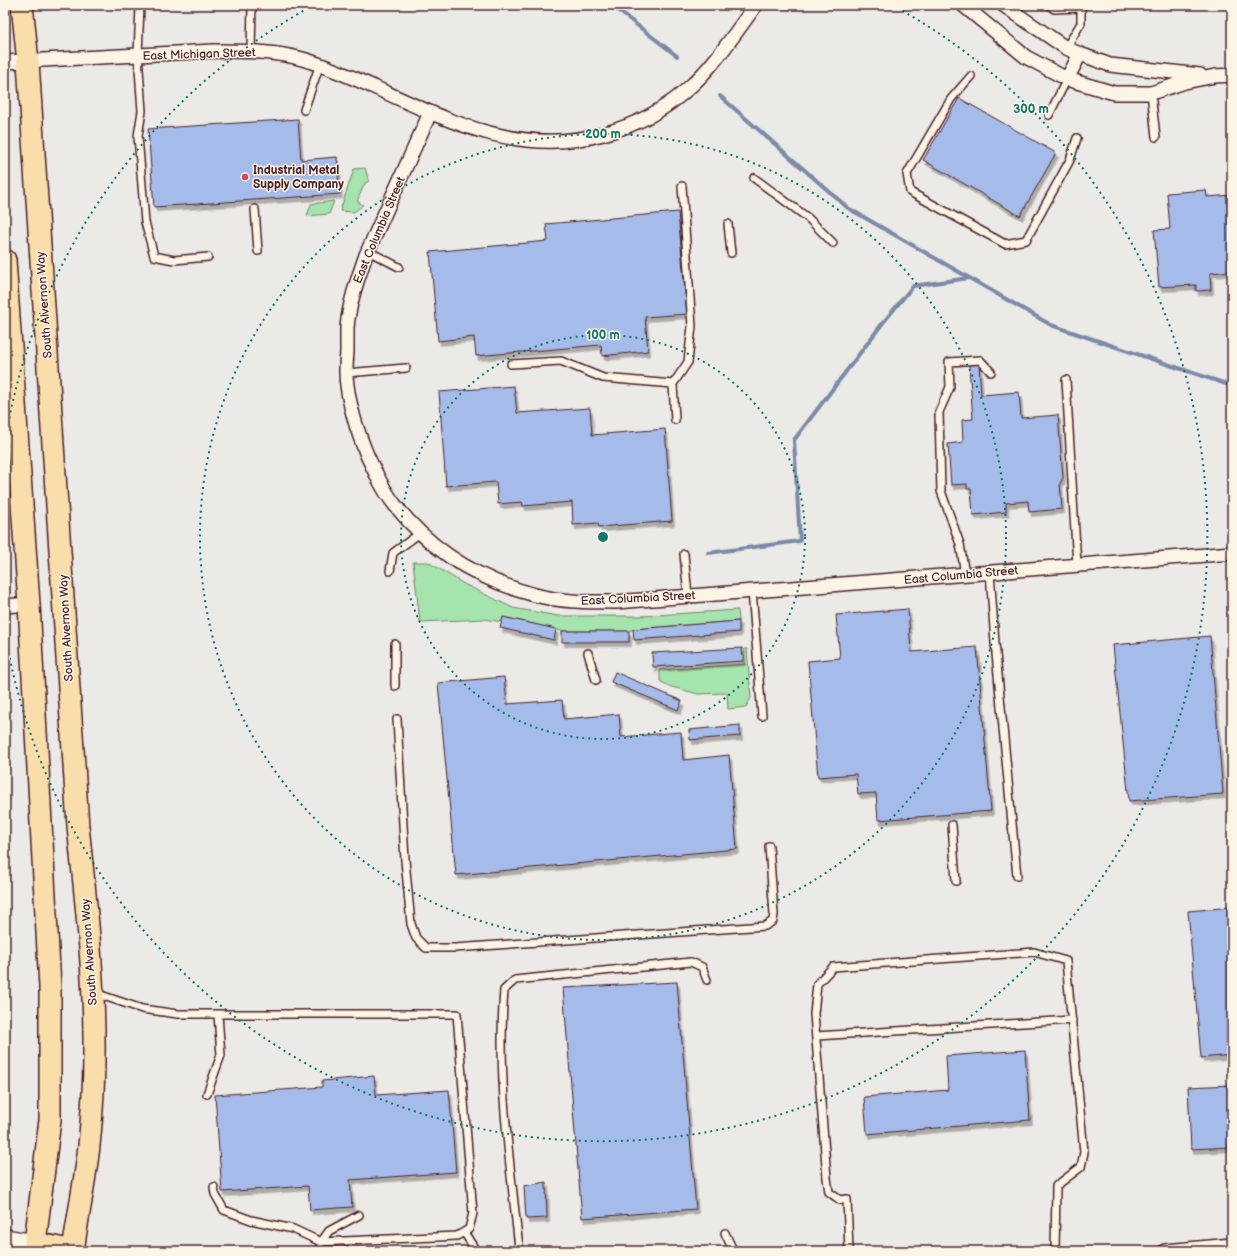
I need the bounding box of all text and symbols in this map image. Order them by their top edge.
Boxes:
street label: East Michigan Street [142,45,256,64]
text: 300 m [1013,102,1049,117]
text: 200 m [585,127,621,142]
place label: Industrial Metal Supply Company [253,163,344,192]
marker: Industrial Metal Supply Company [240,172,250,182]
street label: East Columbia Street [350,174,409,286]
street label: South Alvernon Way [33,251,56,359]
text: 100 m [586,328,620,343]
centre of rings [596,530,610,544]
street label: East Columbia Street [903,563,1019,588]
street label: South Alvernon Way [56,574,77,682]
street label: East Columbia Street [580,588,696,609]
street label: South Alvernon Way [78,898,101,1006]

